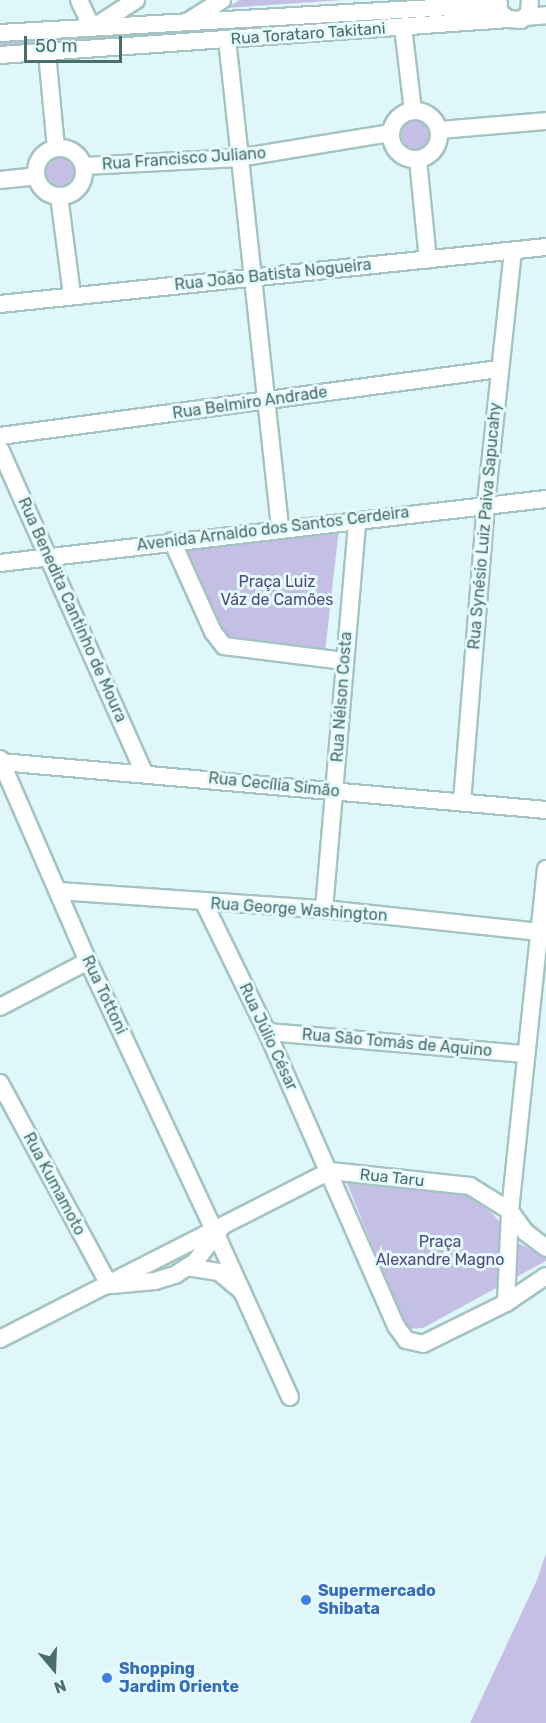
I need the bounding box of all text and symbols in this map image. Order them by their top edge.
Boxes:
street label: Rua Torataro Takitani [230,19,386,49]
scale bar [27,24,124,62]
text: 50 m [35,35,78,57]
street label: Rua Francisco Juliano [101,144,267,174]
street label: Rua João Batista Nogueira [174,255,372,295]
street label: Rua Belmiro Andrade [171,383,329,423]
street label: Rua Synésio Luiz Paiva Sapucahy [465,402,505,650]
street label: Rua Benedita Cantinho de Moura [14,495,130,725]
street label: Avenida Arnaldo dos Santos Cerdeira [135,503,411,555]
park label: Praça Luiz Váz de Camões [221,572,333,610]
street label: Rua Nélson Costa [328,631,356,763]
street label: Rua Cecília Simão [207,769,341,801]
street label: Rua George Washington [210,894,388,926]
street label: Rua Tottoni [77,952,131,1038]
street label: Rua Júlio César [235,980,301,1094]
street label: Rua São Tomás de Aquino [301,1025,493,1061]
street label: Rua Kumamoto [19,1129,89,1239]
street label: Rua Taru [359,1165,425,1191]
park label: Praça Alexandre Magno [376,1232,504,1270]
place label: Supermercado Shibata [318,1581,436,1619]
marker: Supermercado Shibata [299,1593,313,1607]
north arrow [24,1639,84,1699]
place label: Shopping Jardim Oriente [119,1659,239,1697]
marker: Shopping Jardim Oriente [100,1671,114,1685]
text: N [51,1676,69,1697]

